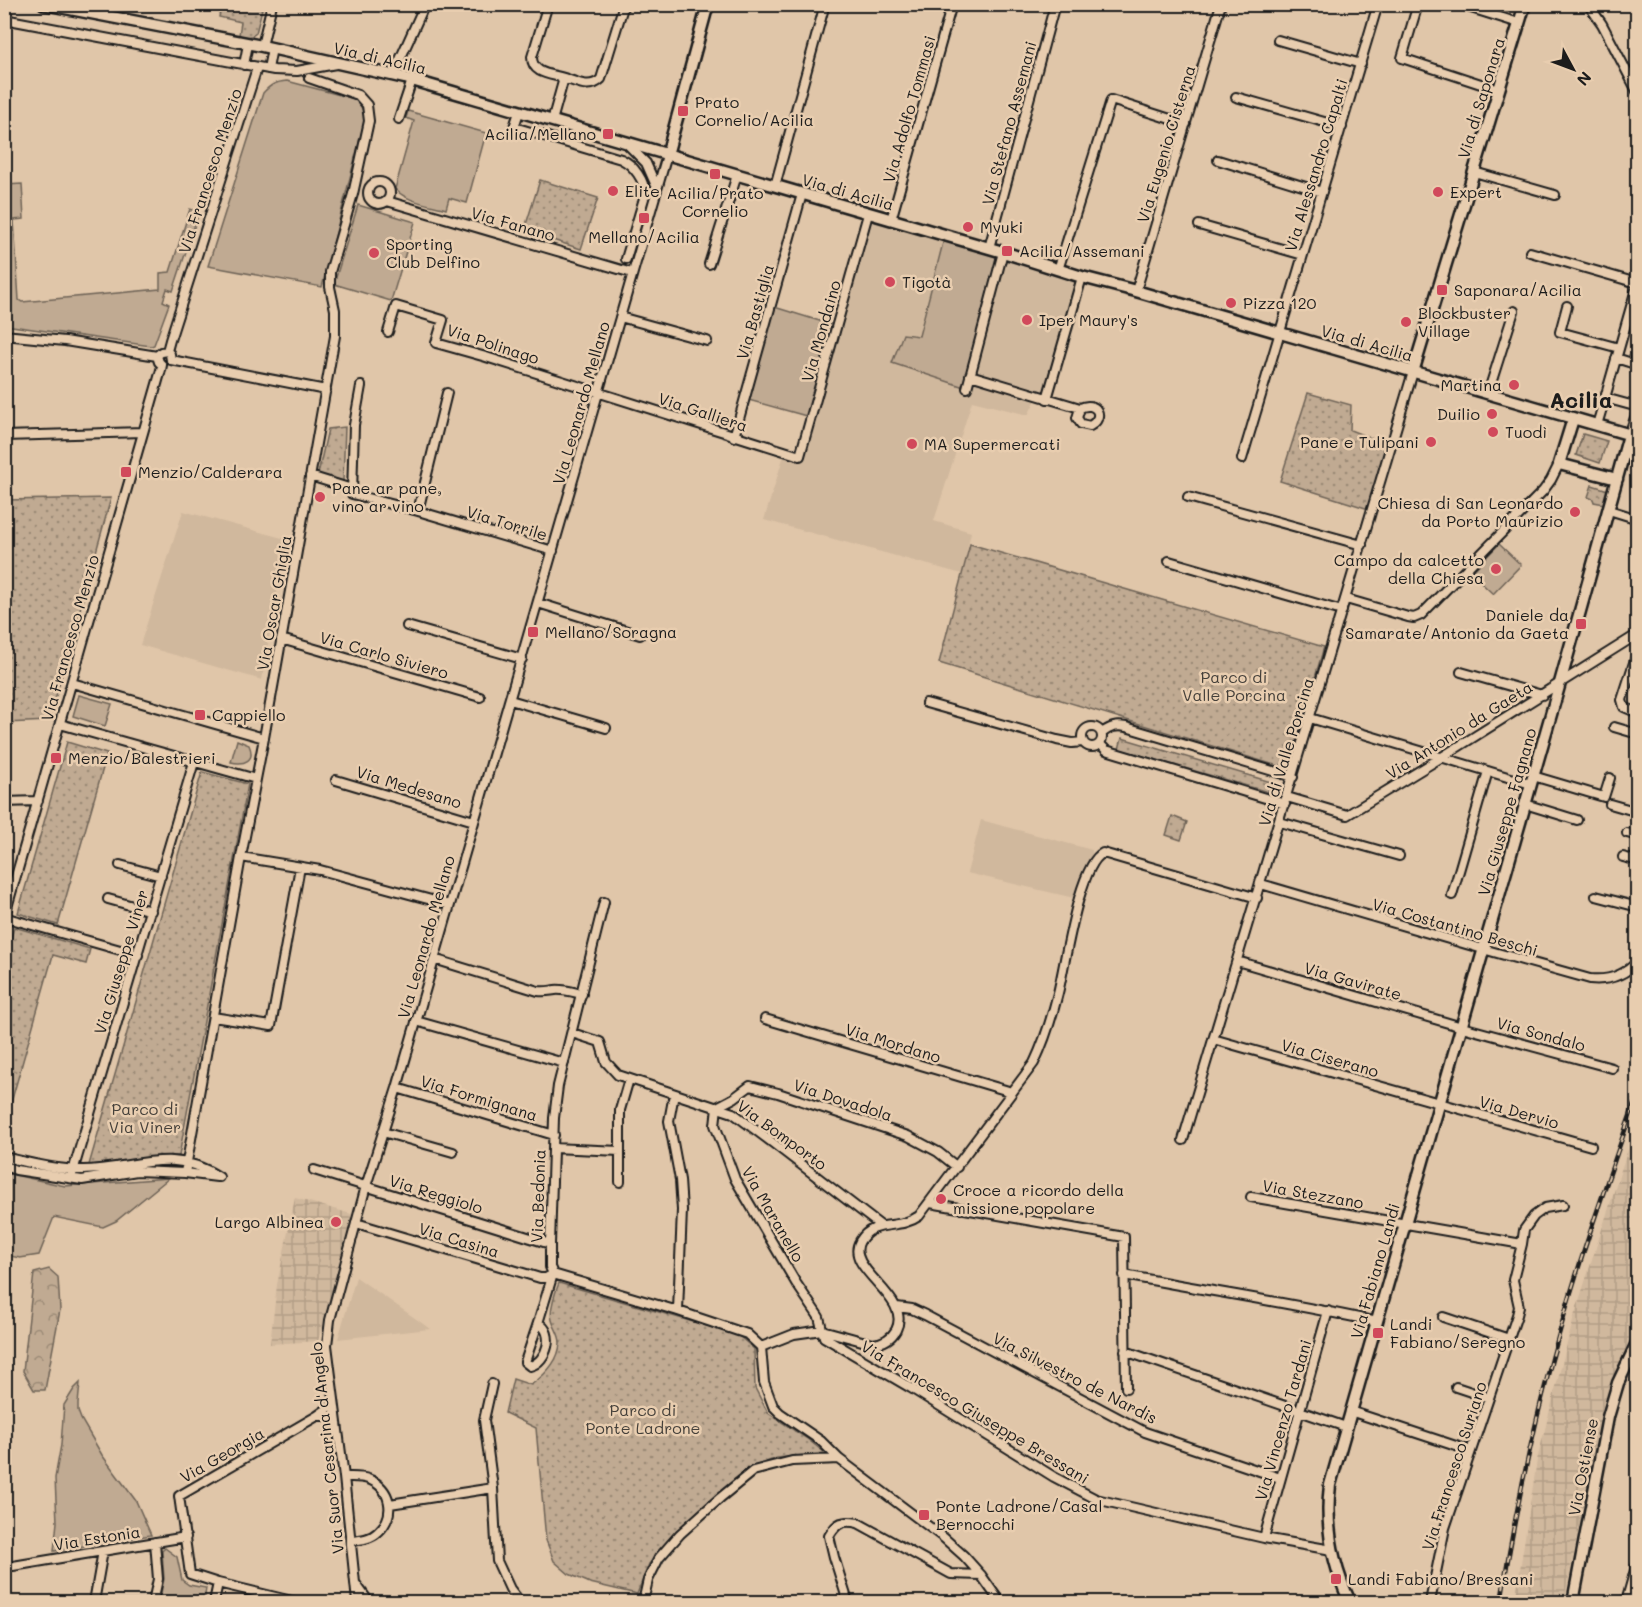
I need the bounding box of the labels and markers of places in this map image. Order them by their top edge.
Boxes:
place label: Prato Cornelio/Acilia [695,91,814,130]
marker: Prato Cornelio/Acilia [676,104,690,118]
place label: Acilia/Mellano [484,123,596,144]
marker: Acilia/Mellano [601,127,615,141]
marker: Acilia/Prato Cornelio [708,167,722,181]
place label: Elite [625,180,660,201]
place label: Expert [1450,181,1502,202]
place label: Acilia/Prato Cornelio [667,182,763,221]
marker: Elite [606,184,620,198]
marker: Expert [1431,185,1445,199]
marker: Mellano/Acilia [637,211,651,225]
place label: Myuki [980,216,1023,237]
marker: Myuki [961,220,975,234]
place label: Mellano/Acilia [588,226,700,247]
place label: Sporting Club Delfino [386,233,480,272]
place label: Acilia/Assemani [1019,240,1145,261]
marker: Acilia/Assemani [1000,244,1014,258]
marker: Sporting Club Delfino [367,246,381,260]
place label: Tigotà [902,271,952,292]
marker: Tigotà [883,275,897,289]
place label: Saponara/Acilia [1454,279,1582,300]
marker: Saponara/Acilia [1435,283,1449,297]
place label: Pizza 120 [1243,292,1317,313]
marker: Pizza 120 [1224,296,1238,310]
place label: Blockbuster Village [1418,302,1511,341]
place label: Iper Maury's [1039,309,1138,330]
marker: Iper Maury's [1020,313,1034,327]
marker: Blockbuster Village [1399,315,1413,329]
place label: Martina [1440,374,1502,395]
marker: Martina [1507,378,1521,392]
place label: Duilio [1437,403,1480,424]
marker: Duilio [1485,407,1499,421]
place label: Tuodì [1505,421,1547,442]
marker: Tuodì [1486,425,1500,439]
place label: Pane e Tulipani [1300,431,1419,452]
place label: MA Supermercati [924,433,1061,454]
marker: Pane e Tulipani [1424,435,1438,449]
marker: MA Supermercati [905,437,919,451]
place label: Menzio/Calderara [138,461,283,482]
marker: Menzio/Calderara [119,465,133,479]
place label: Pane ar pane, vino ar vino [332,477,442,516]
marker: Pane ar pane, vino ar vino [313,490,327,504]
place label: Chiesa di San Leonardo da Porto Maurizio [1377,492,1563,531]
marker: Chiesa di San Leonardo da Porto Maurizio [1568,505,1582,519]
place label: Campo da calcetto della Chiesa [1334,549,1484,588]
marker: Campo da calcetto della Chiesa [1489,562,1503,576]
place label: Daniele da Samarate/Antonio da Gaeta [1345,604,1569,643]
marker: Daniele da Samarate/Antonio da Gaeta [1574,617,1588,631]
place label: Mellano/Soragna [545,621,677,642]
marker: Mellano/Soragna [526,625,540,639]
place label: Cappiello [212,704,285,725]
marker: Cappiello [193,708,207,722]
place label: Menzio/Balestrieri [68,747,216,768]
marker: Menzio/Balestrieri [49,751,63,765]
place label: Croce a ricordo della missione popolare [953,1179,1124,1218]
marker: Croce a ricordo della missione popolare [934,1192,948,1206]
place label: Largo Albinea [215,1211,324,1232]
marker: Largo Albinea [329,1215,343,1229]
place label: Landi Fabiano/Seregno [1390,1313,1525,1352]
marker: Landi Fabiano/Seregno [1371,1326,1385,1340]
place label: Ponte Ladrone/Casal Bernocchi [936,1495,1103,1534]
marker: Ponte Ladrone/Casal Bernocchi [917,1508,931,1522]
place label: Landi Fabiano/Bressani [1348,1568,1533,1589]
marker: Landi Fabiano/Bressani [1329,1572,1343,1586]

